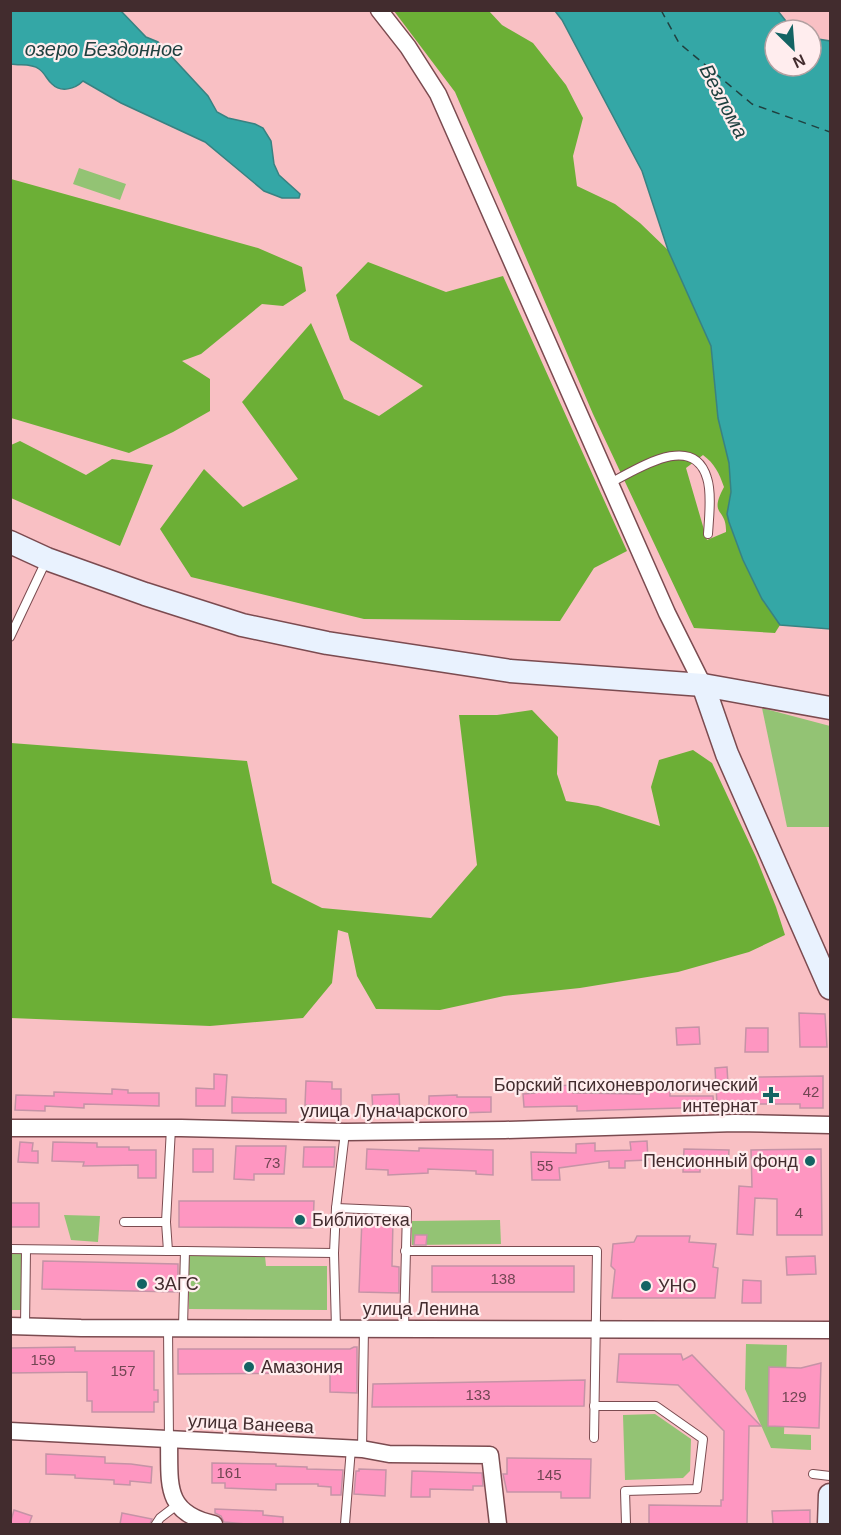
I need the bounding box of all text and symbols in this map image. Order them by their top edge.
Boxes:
north arrow [763,18,823,78]
water label: озеро Бездонное [25,38,183,60]
text: N [790,51,808,71]
water label: Везлома [695,60,753,142]
place label: Борский психоневрологический интернат [494,1075,758,1116]
house number: 42 [803,1083,819,1100]
marker: Борский психоневрологический интернат [762,1086,780,1104]
street label: улица Луначарского [300,1101,468,1121]
place label: Пенсионный фонд [643,1151,798,1171]
house number: 73 [264,1154,280,1171]
marker: Пенсионный фонд [803,1154,817,1168]
house number: 55 [537,1157,553,1174]
house number: 4 [795,1204,803,1221]
place label: Библиотека [312,1210,411,1230]
marker: Библиотека [293,1213,307,1227]
house number: 138 [490,1270,516,1287]
place label: ЗАГС [154,1274,199,1294]
place label: УНО [658,1276,696,1296]
marker: ЗАГС [135,1277,149,1291]
marker: УНО [639,1279,653,1293]
street label: улица Ленина [363,1299,480,1319]
house number: 159 [30,1351,56,1368]
place label: Амазония [261,1357,343,1377]
marker: Амазония [242,1360,256,1374]
house number: 157 [110,1362,136,1379]
house number: 133 [465,1386,491,1403]
house number: 129 [781,1388,807,1405]
street label: улица Ванеева [188,1411,315,1437]
house number: 161 [216,1464,242,1481]
house number: 145 [536,1466,562,1483]

